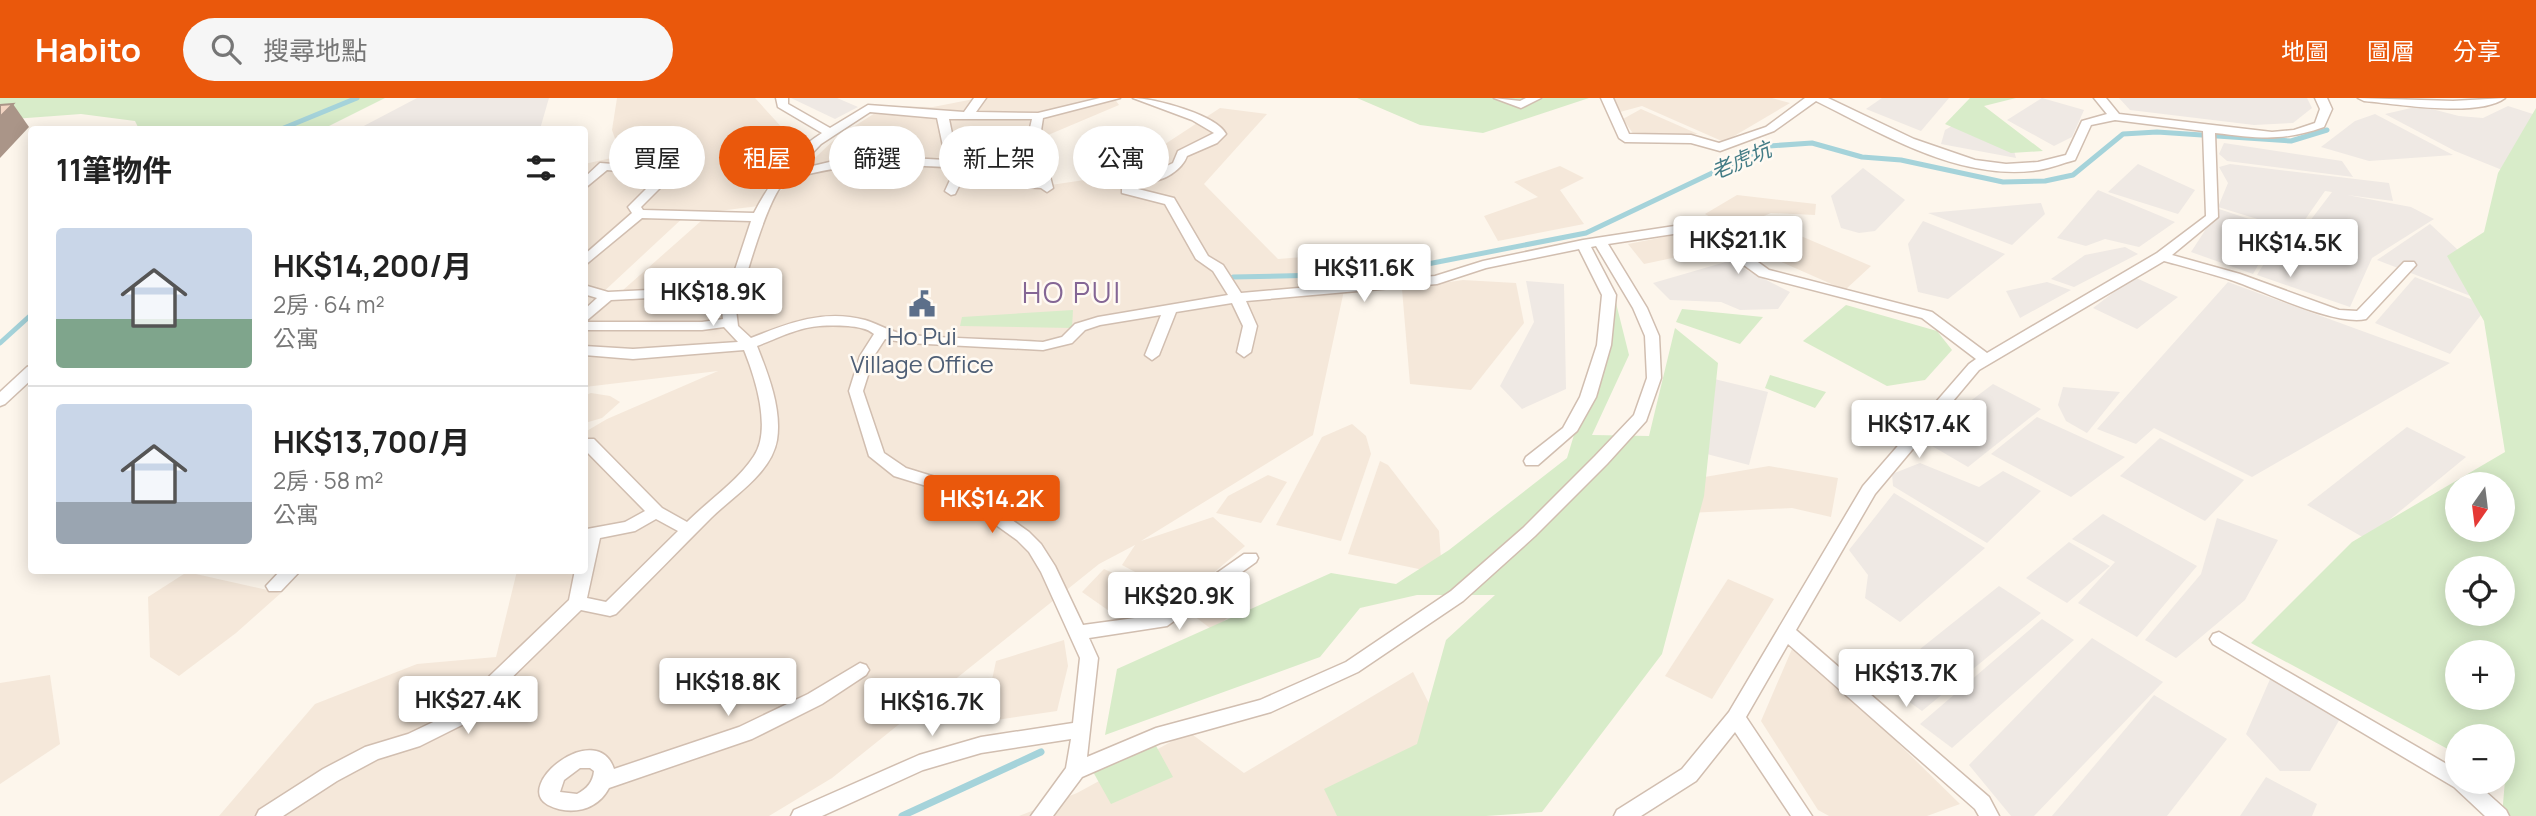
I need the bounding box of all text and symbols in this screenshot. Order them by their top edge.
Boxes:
search box [183,18,673,81]
text: Habito [35,27,141,72]
icon: search [207,30,245,68]
text: 搜尋地點 [263,32,367,68]
text: 地圖 [2281,34,2329,67]
text: 圖層 [2367,34,2415,67]
text: 分享 [2453,34,2501,67]
chip: 買屋 [609,126,705,189]
chip: 租屋 [719,126,815,189]
chip: 篩選 [829,126,925,189]
chip: 新上架 [939,126,1059,189]
chip: 公寓 [1073,126,1169,189]
water label: 老虎坑 [1706,134,1778,185]
text: 11筆物件 [56,149,172,190]
icon: filters [522,149,560,187]
pin: HK$21.1K [1666,216,1810,276]
pin: HK$14.5K [2218,220,2362,279]
text: HK$21.1K [1689,223,1787,255]
text: HK$14.5K [2238,226,2342,258]
pin: HK$11.6K [1292,244,1436,304]
text: HK$14,200/月 [273,245,472,286]
text: HK$11.6K [1314,251,1414,283]
icon: home [112,256,196,340]
pin: HK$18.9K [641,268,785,328]
district label: HO PUI [1022,273,1122,311]
text: HK$18.9K [660,275,766,307]
text: 2房 · 64 m² [273,288,385,320]
public building icon: Ho Pui Village Office [907,289,937,319]
place label: Ho Pui Village Office [850,319,994,380]
text: 公寓 [273,322,319,354]
pin: HK$17.4K [1847,400,1991,460]
text: HK$17.4K [1867,407,1971,439]
text: HK$13,700/月 [273,421,470,462]
icon: home [112,432,196,516]
text: 2房 · 58 m² [273,464,383,496]
north arrow [2445,472,2515,542]
map controls [2445,472,2515,794]
pin: HK$14.2K [920,476,1064,535]
text: HK$14.2K [940,482,1044,514]
text: 公寓 [273,498,319,530]
button: locate [2445,556,2515,626]
pin: HK$20.9K [1107,573,1251,632]
text: HK$20.9K [1124,579,1234,611]
button: + [2445,640,2515,710]
pin: HK$13.7K [1834,650,1978,709]
text: HK$13.7K [1855,656,1957,688]
pin: HK$18.8K [656,658,800,718]
text: HK$18.8K [675,665,781,697]
pin: HK$27.4K [396,676,540,736]
pin: HK$16.7K [860,678,1004,738]
text: HK$27.4K [415,683,521,715]
text: HK$16.7K [880,685,984,717]
button: − [2445,724,2515,794]

